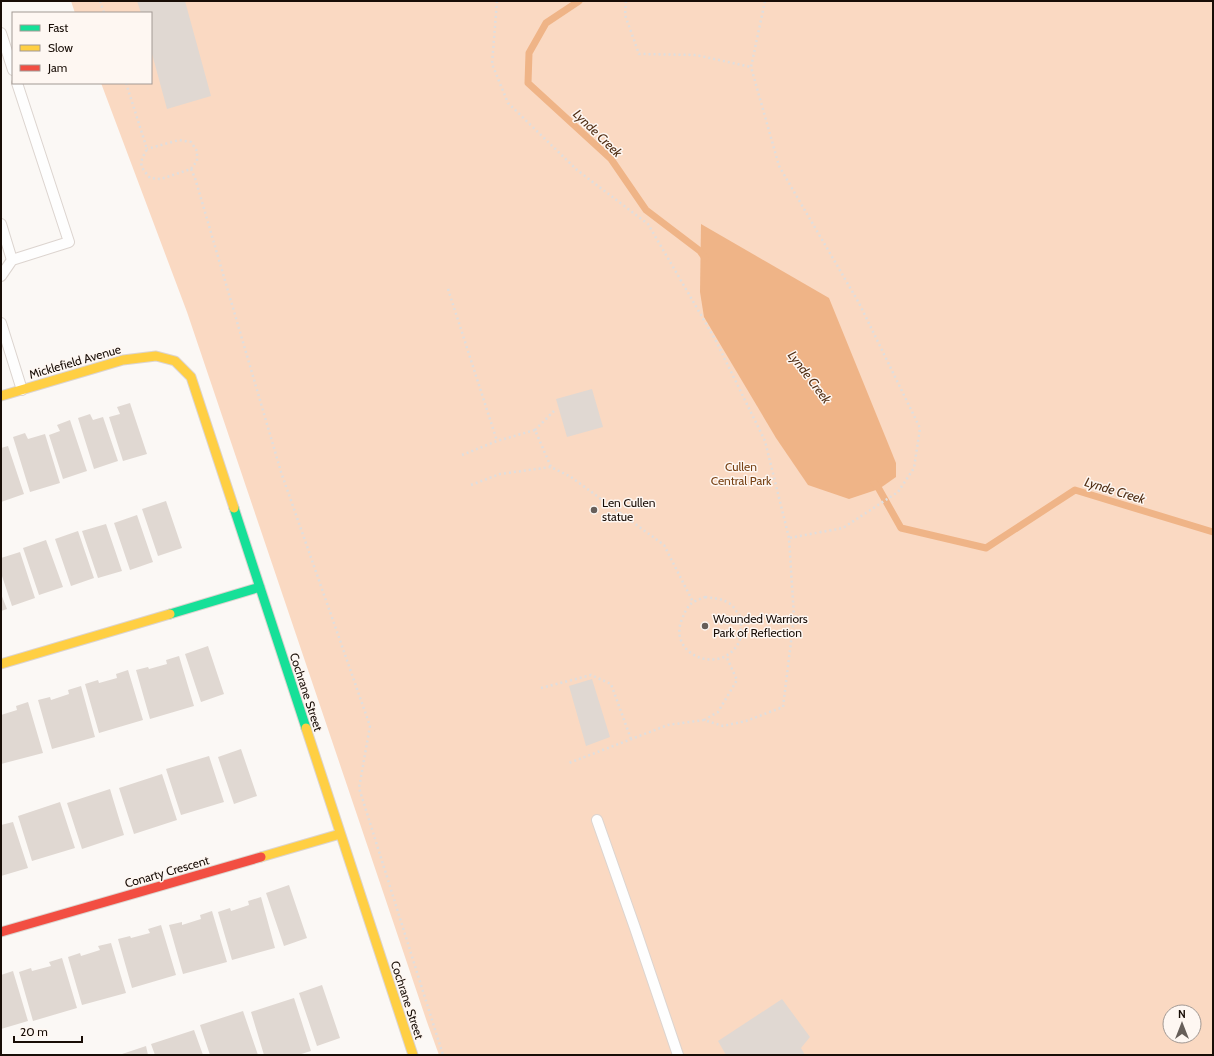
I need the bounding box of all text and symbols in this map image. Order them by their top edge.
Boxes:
legend [12,12,152,84]
text: Fast [48,20,68,35]
text: Slow [48,40,73,55]
text: Jam [47,60,67,75]
water label: Lynde Creek [570,106,626,161]
street label: Micklefield Avenue [27,341,122,382]
water label: Lynde Creek [785,347,835,407]
park label: Cullen Central Park [711,459,772,488]
water label: Lynde Creek [1083,473,1147,507]
place label: Len Cullen statue [602,495,656,524]
marker: Len Cullen statue [589,505,599,515]
place label: Wounded Warriors Park of Reflection [713,611,808,640]
marker: Wounded Warriors Park of Reflection [700,621,710,631]
street label: Cochrane Street [287,651,326,733]
street label: Conarty Crescent [123,852,211,891]
street label: Cochrane Street [388,959,427,1041]
north arrow [1162,1004,1202,1044]
text: N [1178,1007,1186,1021]
scale bar [14,1018,82,1044]
text: 20 m [20,1024,48,1039]

